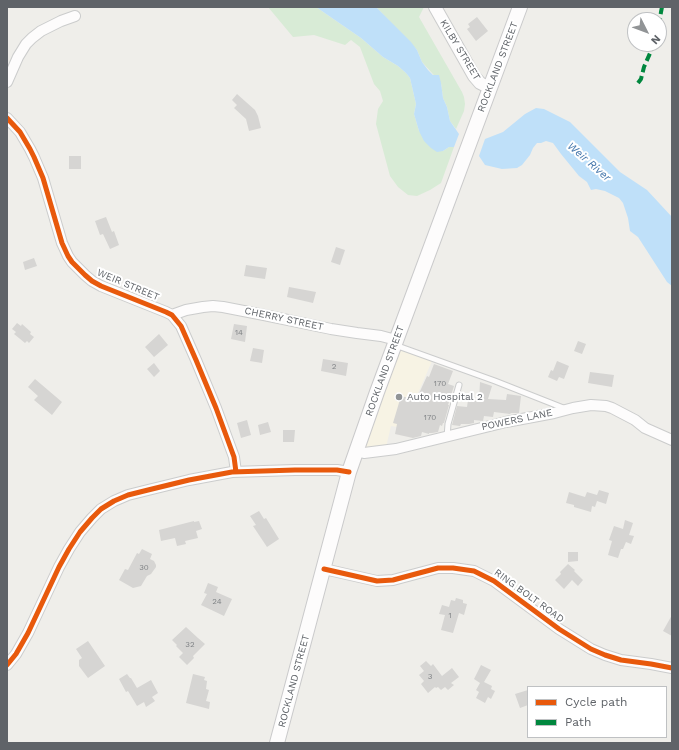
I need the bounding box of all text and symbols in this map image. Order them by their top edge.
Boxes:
north arrow [627,12,667,52]
street label: KILBY STREET [437,18,483,82]
street label: ROCKLAND STREET [475,20,521,114]
text: N [648,32,663,47]
water label: Weir River [565,140,613,184]
street label: WEIR STREET [95,266,161,304]
street label: CHERRY STREET [243,305,325,333]
street label: ROCKLAND STREET [363,324,407,418]
house number: 14 [235,328,243,338]
house number: 2 [332,362,336,372]
house number: 170 [434,379,446,389]
place label: Auto Hospital 2 [407,391,483,403]
marker: Auto Hospital 2 [394,392,404,402]
street label: POWERS LANE [480,407,554,433]
house number: 170 [424,413,436,423]
house number: 30 [139,563,149,573]
street label: RING BOLT ROAD [492,567,566,625]
house number: 24 [212,597,222,607]
house number: 1 [448,611,452,621]
street label: ROCKLAND STREET [276,633,312,729]
house number: 32 [185,640,195,650]
house number: 3 [428,672,432,682]
legend [527,686,667,738]
text: Cycle path [565,695,627,709]
text: Path [565,715,591,729]

